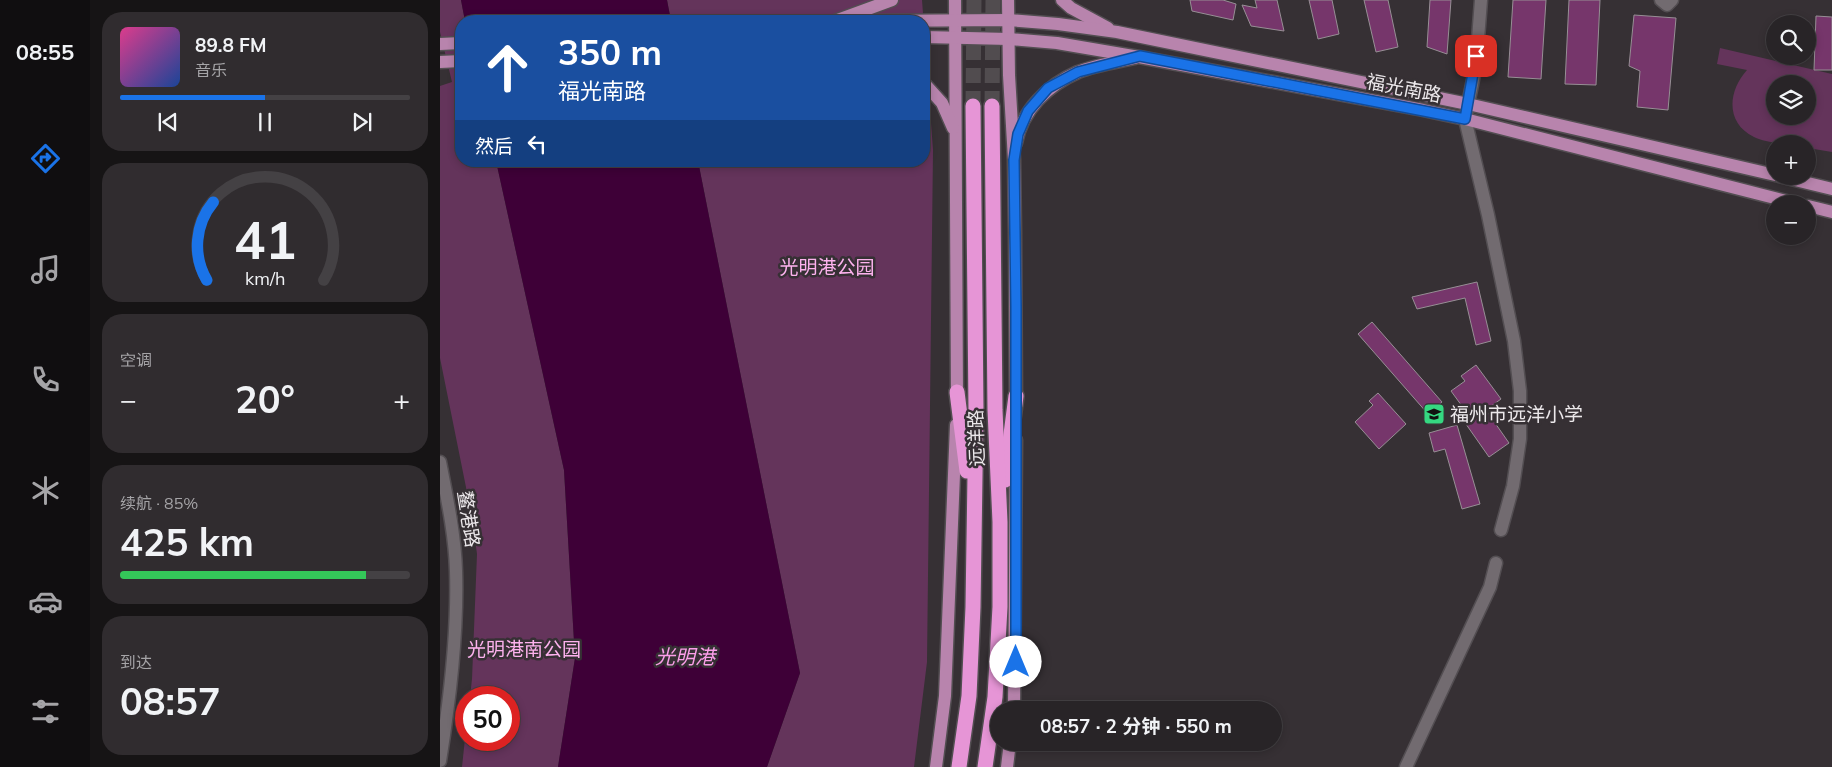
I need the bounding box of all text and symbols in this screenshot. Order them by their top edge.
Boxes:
map controls [1766,15,1816,245]
button: search [1766,15,1816,65]
text: 350 m [558,30,662,74]
text: 89.8 FM [195,33,267,57]
icon: ahead [475,35,540,100]
pin [1455,35,1497,77]
text: 08:55 [16,38,74,66]
icon: arrive [1462,42,1490,70]
text: 音乐 [195,60,227,80]
street label: 福光南路 [1364,69,1444,107]
button: layers [1766,75,1816,125]
text: 福光南路 [558,77,646,105]
icon: previous [154,108,182,136]
icon: pause [251,108,279,136]
icon: next [348,108,376,136]
icon: left [523,130,551,158]
text: 然后 [475,134,513,158]
button: + [1766,135,1816,185]
icon: directions [28,141,63,176]
button: − [1766,195,1816,245]
text: 41 [234,207,296,272]
icon: music [28,252,63,287]
park label: 光明港公园 [779,255,875,279]
text: km/h [245,267,285,289]
text: 空调 [120,350,152,370]
icon: phone [28,362,63,397]
text: 20° [235,375,295,423]
text: − [120,382,137,417]
text: + [393,382,410,417]
school or university icon: 福州市远洋小学 [1422,402,1446,426]
place label: 福州市远洋小学 [1450,402,1583,426]
street label: 远洋路 [963,409,989,467]
icon: climate [28,473,63,508]
street label: 鳌港路 [453,489,485,549]
text: 续航 · 85% [120,493,198,513]
text: 425 km [120,518,254,566]
icon: car [28,584,63,619]
position arrow [989,635,1041,687]
park label: 光明港南公园 [467,637,581,661]
water label: 光明港 [655,644,718,669]
text: 到达 [120,652,152,672]
text: 08:57 [120,677,221,725]
speed limit sign: 50 [455,686,520,751]
icon: filters [28,694,63,729]
text: 08:57 · 2 分钟 · 550 m [1040,714,1232,738]

